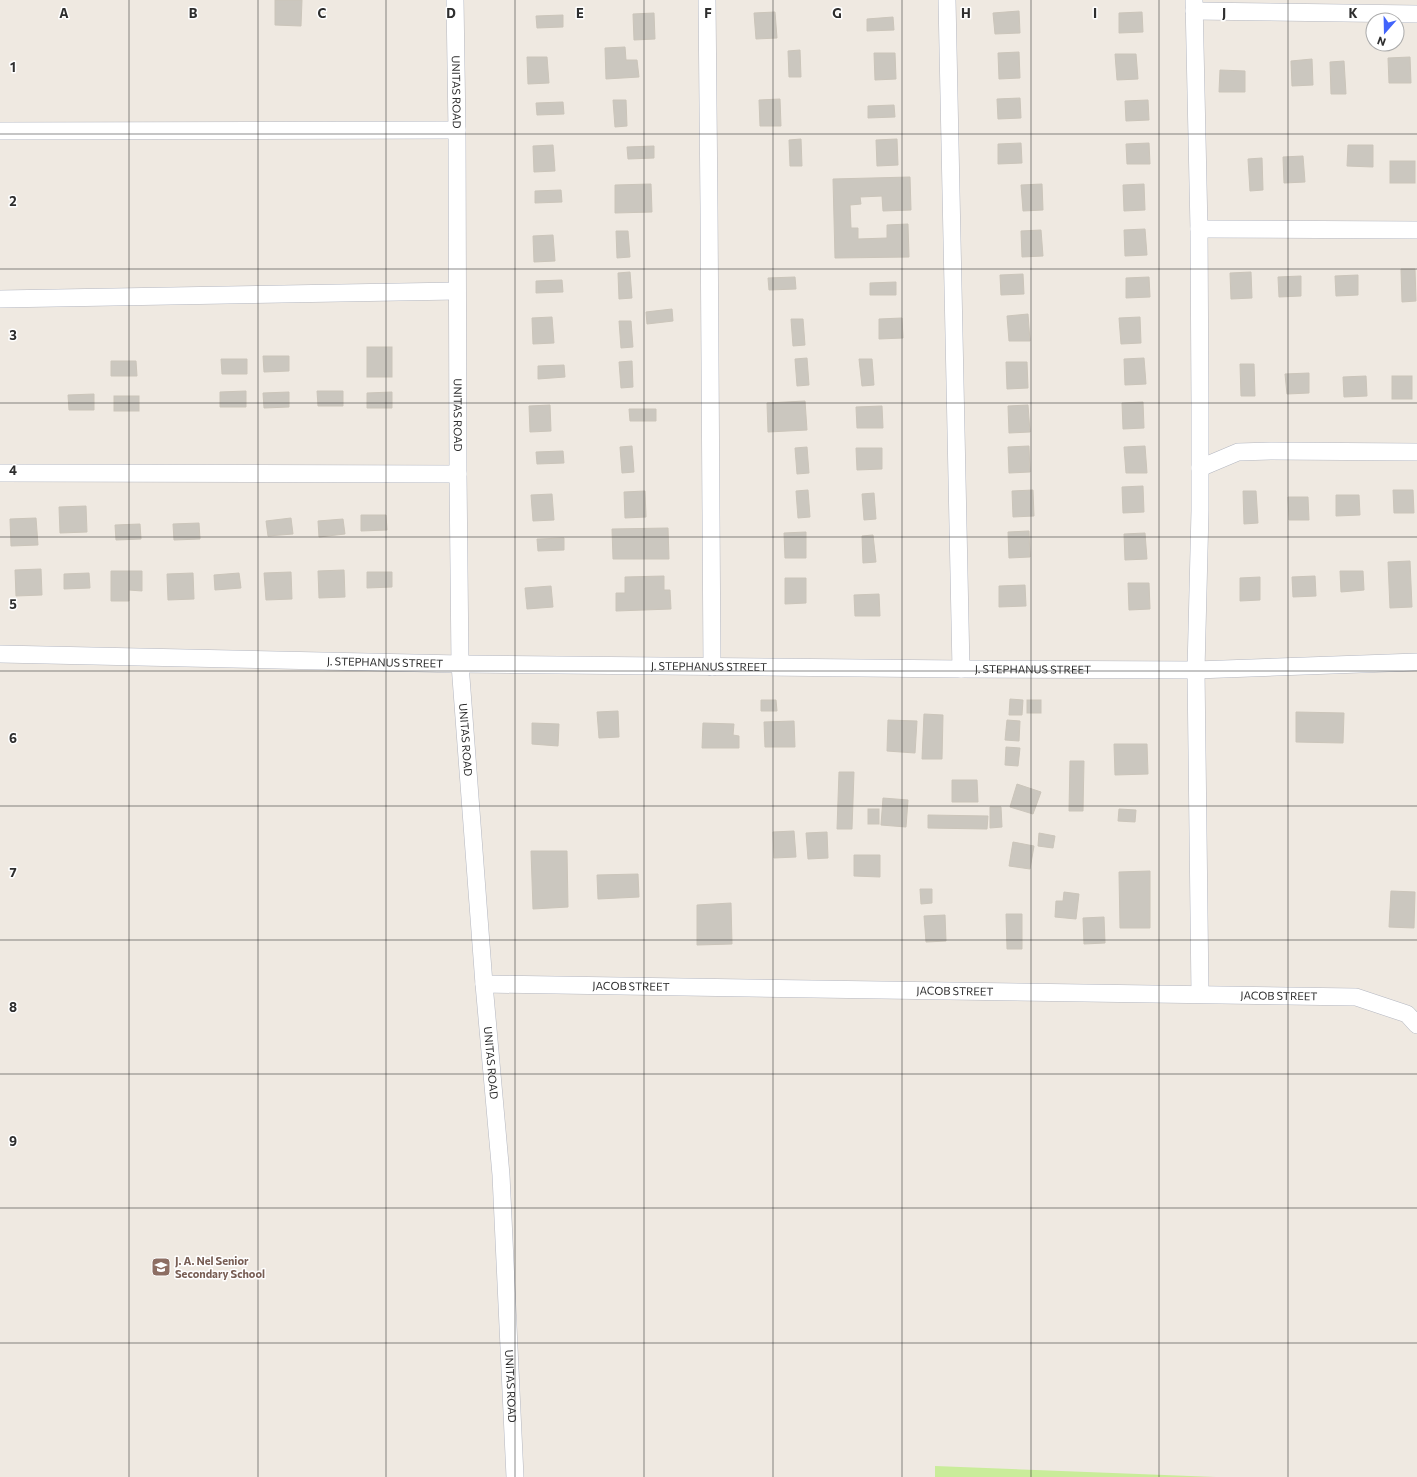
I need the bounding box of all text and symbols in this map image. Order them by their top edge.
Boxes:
text: A [59,5,69,21]
text: B [189,5,198,21]
text: C [318,5,327,21]
text: D [446,5,456,21]
text: E [576,5,584,21]
text: F [704,5,712,21]
text: G [832,5,842,21]
text: H [961,5,971,21]
text: I [1093,5,1097,21]
text: J [1222,5,1226,21]
text: K [1348,5,1358,21]
north arrow [1365,12,1405,52]
text: N [1375,34,1388,49]
street label: UNITAS ROAD [450,55,464,129]
text: 1 [10,59,16,75]
text: 2 [9,193,17,209]
text: 3 [9,327,17,343]
street label: UNITAS ROAD [452,378,465,452]
text: 4 [9,462,17,478]
text: 5 [9,596,17,612]
street label: J. STEPHANUS STREET [327,654,443,670]
street label: J. STEPHANUS STREET [651,659,767,673]
street label: J. STEPHANUS STREET [975,662,1091,676]
street label: UNITAS ROAD [457,703,475,777]
text: 6 [9,730,17,746]
text: 7 [9,864,17,880]
street label: JACOB STREET [592,979,670,993]
street label: JACOB STREET [916,983,994,998]
street label: JACOB STREET [1240,988,1318,1002]
text: 8 [9,999,17,1015]
street label: UNITAS ROAD [482,1026,501,1100]
text: 9 [9,1133,17,1149]
place label: J. A. Nel Senior Secondary School [175,1254,265,1280]
school or university icon: J. A. Nel Senior Secondary School [150,1256,172,1278]
street label: UNITAS ROAD [503,1349,519,1423]

